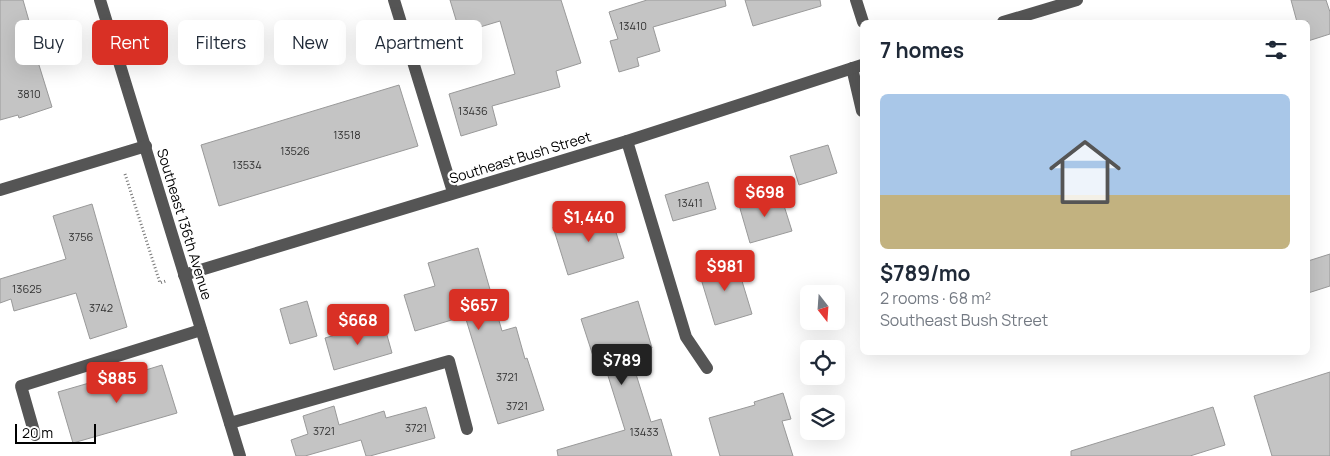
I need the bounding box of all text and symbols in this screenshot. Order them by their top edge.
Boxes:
house number: 13410 [619,18,647,33]
chip: Buy [15,20,82,65]
chip: Rent [92,20,168,65]
chip: Filters [178,20,264,65]
chip: New [274,20,346,65]
chip: Apartment [356,20,482,65]
text: 7 homes [880,36,964,64]
icon: filters [1262,36,1290,64]
house number: 3810 [17,86,41,101]
house number: 13436 [458,103,488,118]
street label: Southeast Bush Street [447,126,594,188]
house number: 13518 [333,127,361,142]
icon: home [1040,127,1130,217]
house number: 13526 [280,143,310,158]
street label: Southeast 136th Avenue [153,146,217,302]
house number: 13534 [232,157,262,172]
pin: $698 [735,176,795,218]
text: $698 [745,181,785,203]
house number: 13411 [677,195,703,210]
pin: $1,440 [548,200,630,243]
text: $1,440 [563,206,615,228]
house number: 3756 [69,229,94,244]
pin: $981 [695,250,755,292]
text: $981 [707,255,743,277]
text: $789/mo [880,259,970,287]
house number: 13625 [12,281,42,296]
north arrow [800,285,845,330]
map controls [800,285,845,440]
text: 2 rooms · 68 m² [880,287,991,309]
pin: $657 [449,288,509,331]
text: $657 [460,294,498,316]
house number: 3742 [89,300,113,315]
pin: $668 [328,304,388,346]
text: $668 [338,309,378,331]
text: Southeast Bush Street [880,309,1048,331]
button: locate [800,340,845,385]
pin: $789 [592,344,652,386]
text: $789 [603,349,641,371]
pin: $885 [87,362,147,404]
text: $885 [97,367,137,389]
house number: 3721 [496,369,518,384]
button: layers [800,395,845,440]
house number: 3721 [506,398,528,413]
house number: 3721 [405,420,427,435]
scale bar [15,421,96,444]
text: 20 m [22,423,53,442]
house number: 3721 [313,423,335,438]
house number: 13433 [629,424,659,439]

